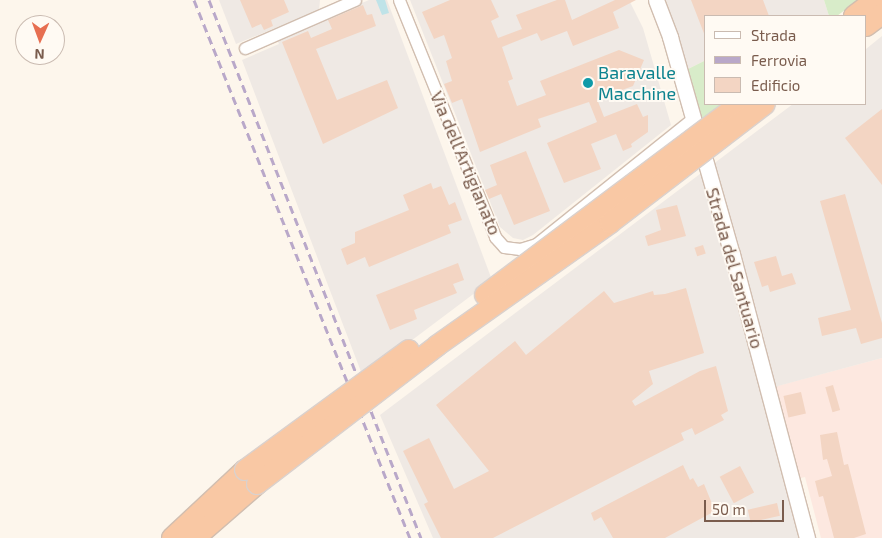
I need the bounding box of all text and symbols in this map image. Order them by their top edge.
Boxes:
north arrow [15,15,65,65]
legend [704,15,867,105]
text: Strada [751,26,796,44]
text: N [34,46,45,63]
text: Ferrovia [751,51,807,69]
place label: Baravalle Macchine [598,62,676,104]
text: Edificio [751,76,800,94]
marker: Baravalle Macchine [582,77,594,89]
street label: Via dell'Artigianato [426,88,506,238]
street label: Strada del Santuario [702,185,768,351]
scale bar [707,490,787,522]
text: 50 m [712,500,746,518]

